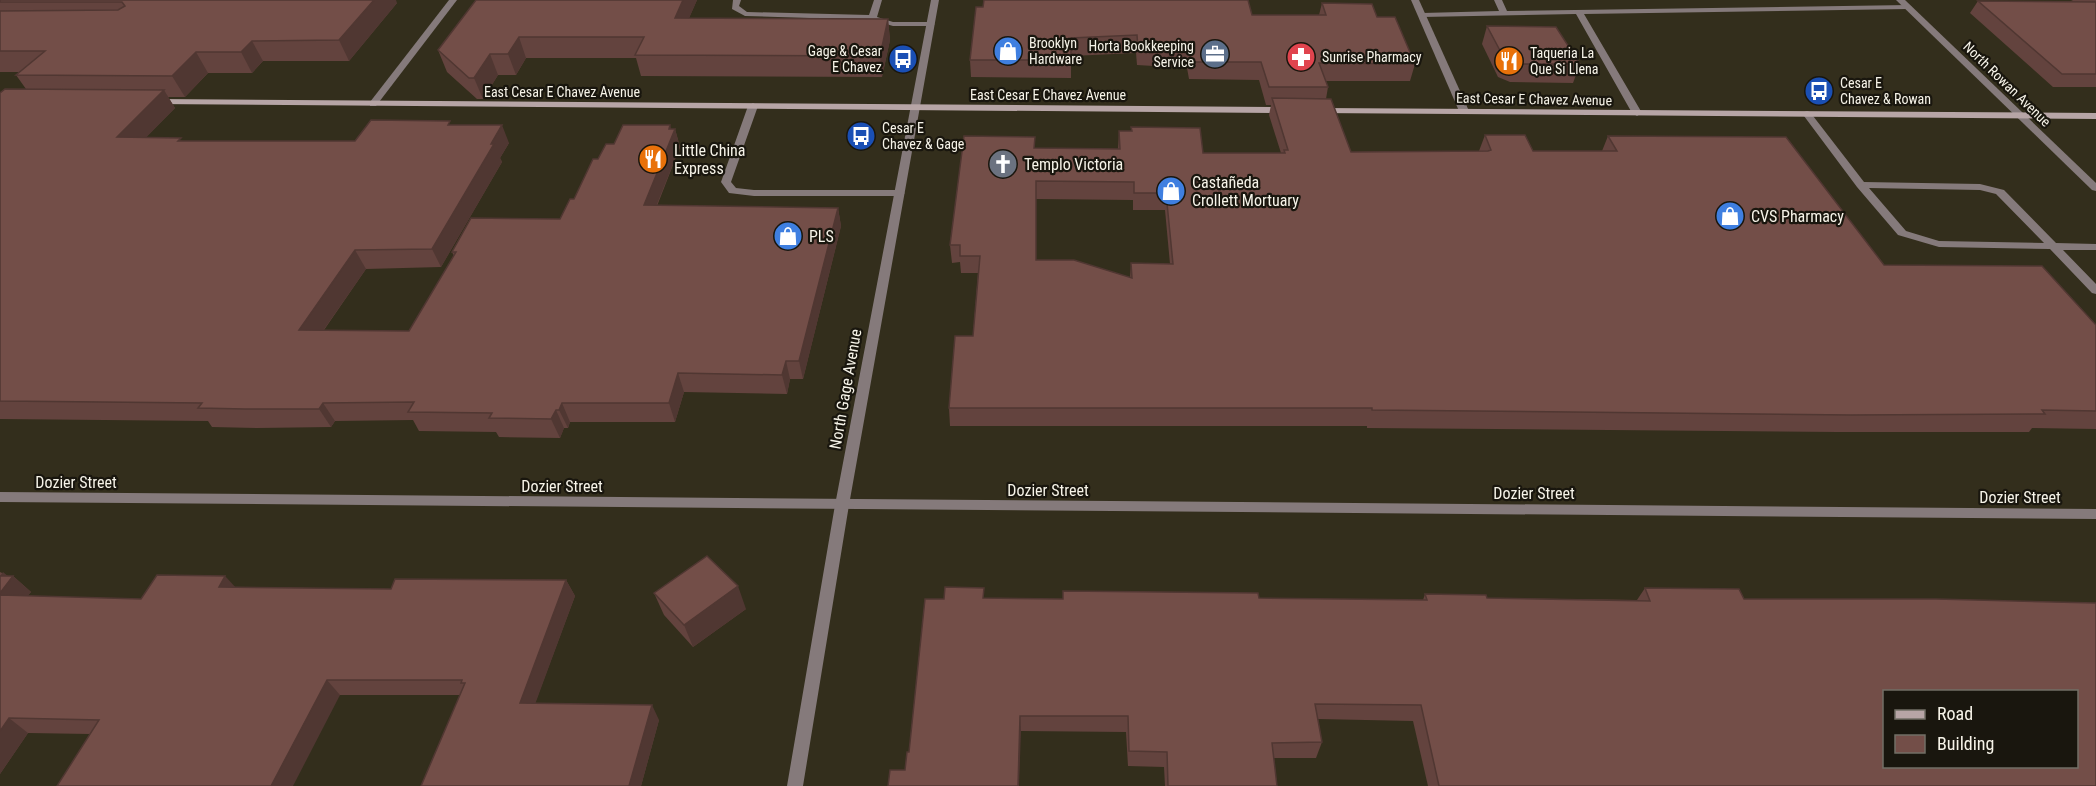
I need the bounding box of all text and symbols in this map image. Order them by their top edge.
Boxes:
shop icon: Brooklyn Hardware [992,35,1024,67]
place label: Brooklyn Hardware [1029,35,1082,67]
place label: Horta Bookkeeping Service [1089,38,1194,70]
office icon: Horta Bookkeeping Service [1199,38,1231,70]
street label: North Rowan Avenue [1960,38,2054,130]
pharmacy icon: Sunrise Pharmacy [1285,41,1317,73]
place label: Gage & Cesar E Chavez [808,43,882,75]
bus stop icon: Gage & Cesar E Chavez [887,43,919,75]
restaurant icon: Taqueria La Que Si Llena [1493,45,1525,77]
place label: Taqueria La Que Si Llena [1530,45,1599,77]
place label: Sunrise Pharmacy [1322,49,1422,65]
bus stop icon: Cesar E Chavez & Rowan [1803,75,1835,107]
place label: Cesar E Chavez & Rowan [1840,75,1931,107]
street label: East Cesar E Chavez Avenue [484,84,640,100]
street label: East Cesar E Chavez Avenue [970,87,1126,103]
street label: East Cesar E Chavez Avenue [1456,90,1613,108]
bus stop icon: Cesar E Chavez & Gage [845,120,877,152]
place label: Cesar E Chavez & Gage [882,120,965,152]
place label: Little China Express [674,141,745,178]
restaurant icon: Little China Express [637,143,669,175]
church icon: Templo Victoria [987,148,1019,180]
place label: Templo Victoria [1024,155,1123,174]
place label: Castañeda Crollett Mortuary [1192,173,1299,210]
shop icon: Castañeda Crollett Mortuary [1155,175,1187,207]
shop icon: CVS Pharmacy [1714,200,1746,232]
place label: CVS Pharmacy [1751,207,1844,226]
shop icon: PLS [772,220,804,252]
place label: PLS [809,227,834,246]
street label: North Gage Avenue [826,328,865,451]
street label: Dozier Street [35,473,117,492]
street label: Dozier Street [521,477,603,496]
street label: Dozier Street [1007,481,1089,500]
street label: Dozier Street [1493,484,1575,503]
street label: Dozier Street [1979,488,2061,507]
legend [1883,690,2078,768]
text: Road [1937,703,1973,724]
text: Building [1937,733,1994,754]

